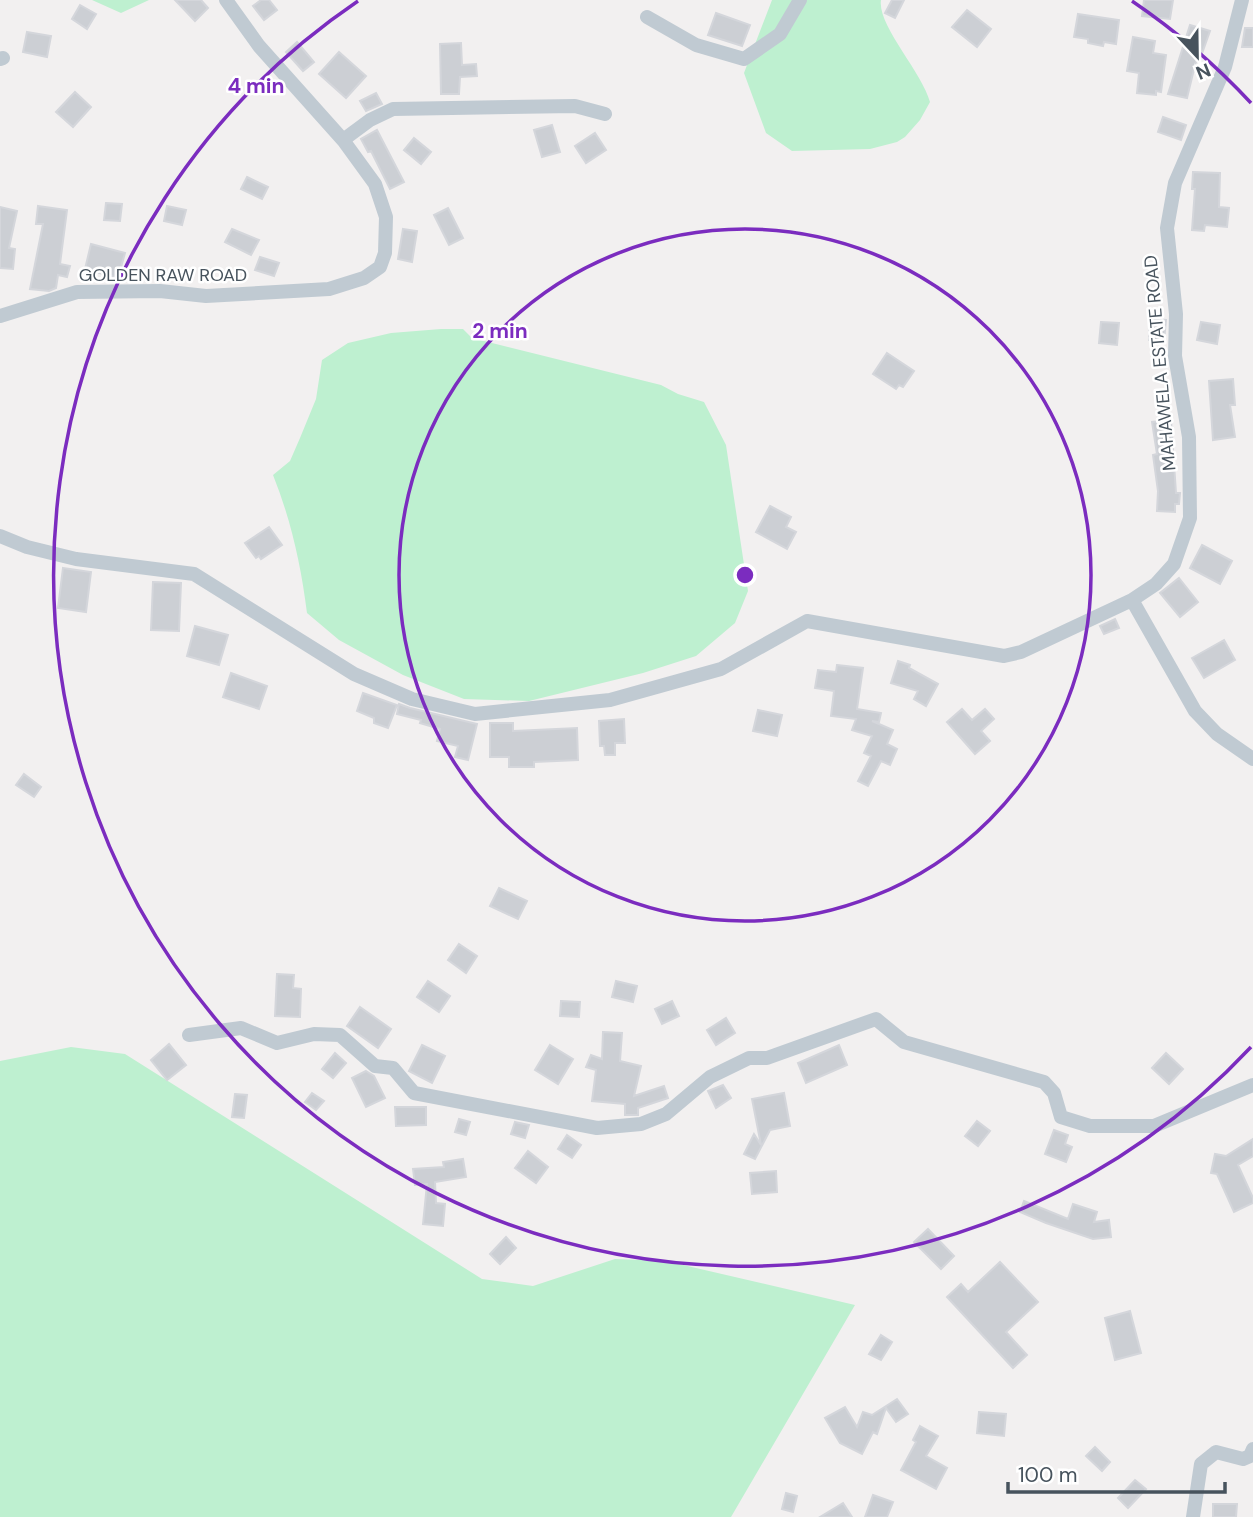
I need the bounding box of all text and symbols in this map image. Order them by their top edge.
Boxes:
north arrow [1162,21,1232,91]
text: N [1192,57,1214,85]
text: 4 min [227,72,285,100]
street label: MAHAWELA ESTATE ROAD [1139,254,1181,472]
street label: GOLDEN RAW ROAD [79,263,247,287]
text: 2 min [472,317,528,345]
centre of rings [733,563,757,587]
scale bar [1008,1450,1225,1494]
text: 100 m [1018,1461,1078,1489]

